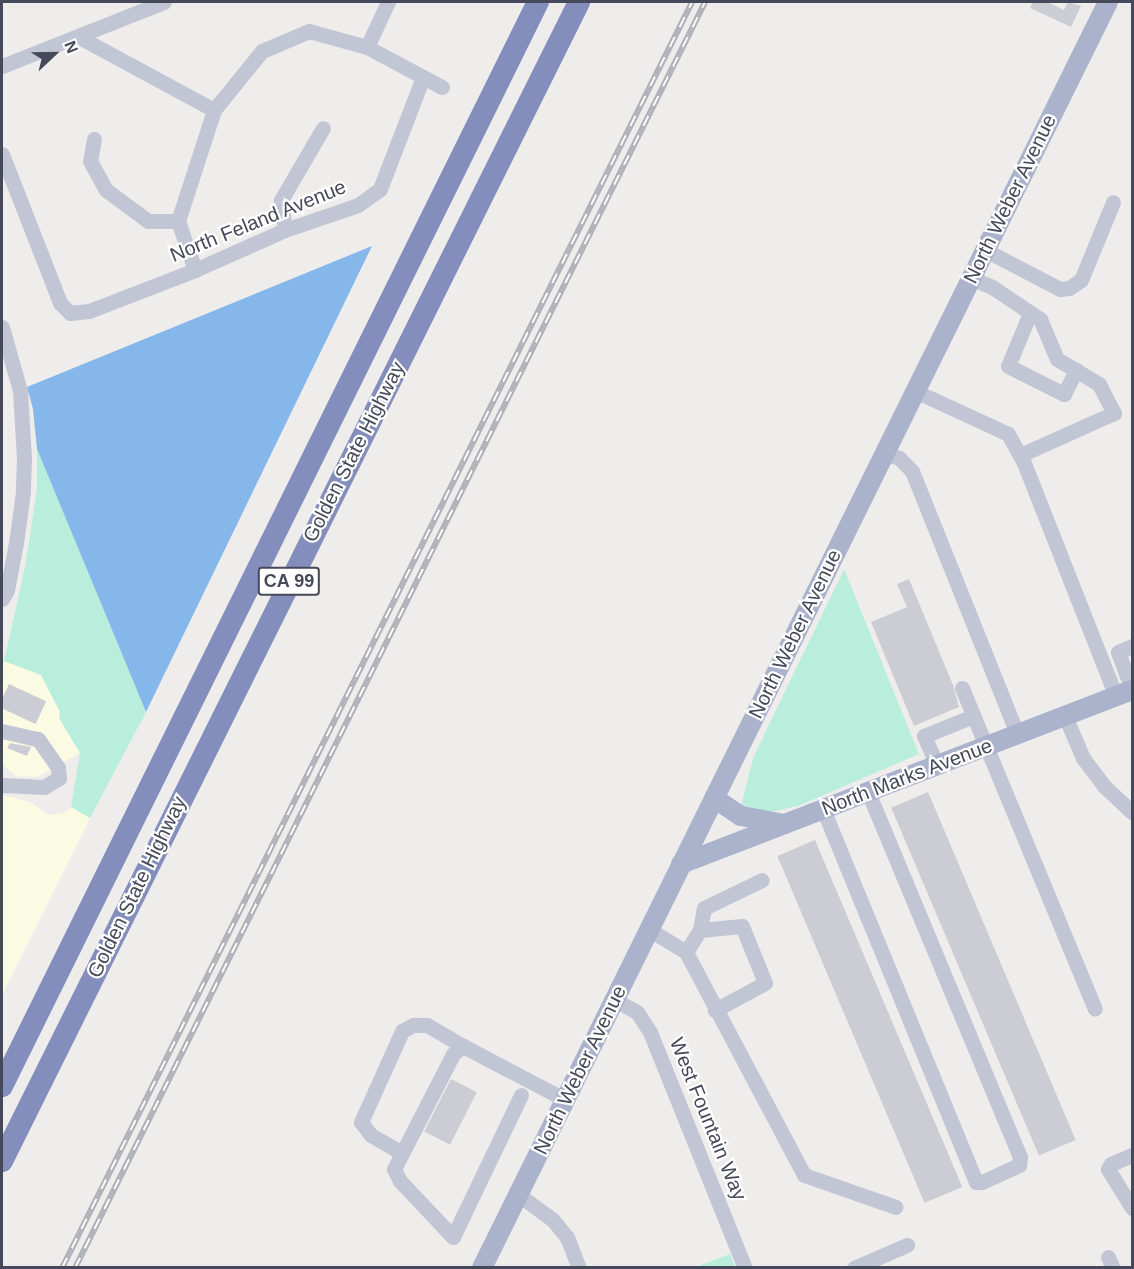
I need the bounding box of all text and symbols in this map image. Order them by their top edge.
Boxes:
north arrow [24,24,84,84]
text: N [61,39,81,56]
street label: North Weber Avenue [958,110,1062,288]
street label: North Feland Avenue [166,175,350,267]
street label: Golden State Highway [298,358,410,546]
street label: North Weber Avenue [743,545,847,723]
road number: CA 99 [256,566,322,596]
street label: North Marks Avenue [818,733,996,821]
street label: Golden State Highway [83,792,191,982]
street label: North Weber Avenue [528,981,632,1159]
street label: West Fountain Way [664,1034,752,1204]

